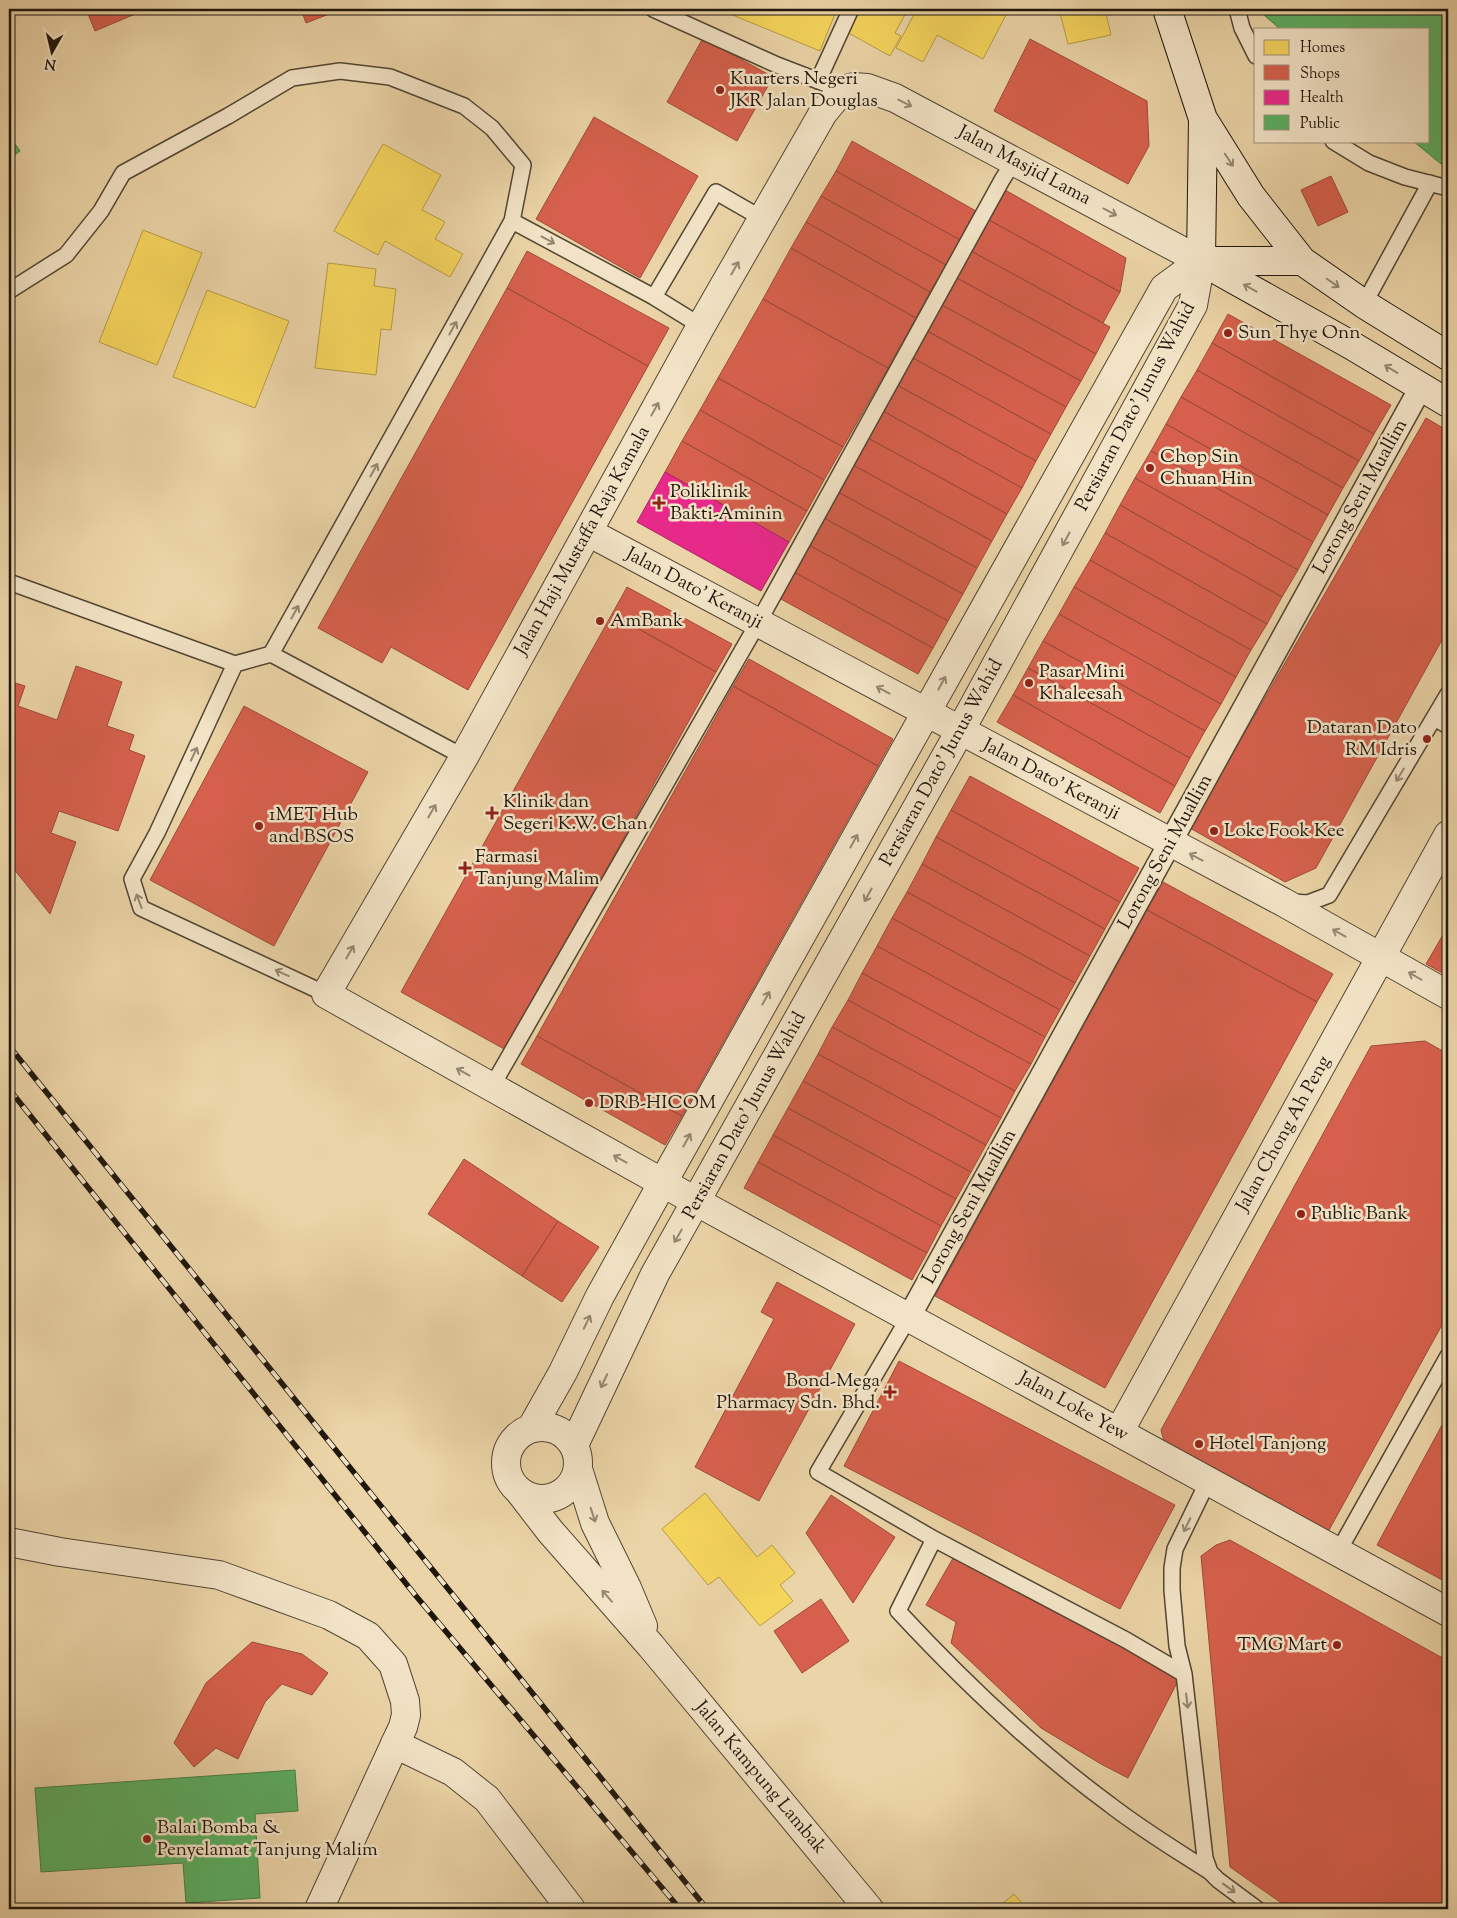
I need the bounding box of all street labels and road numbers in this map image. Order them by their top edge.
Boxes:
street label: Jalan Masjid Lama [952,119,1096,213]
street label: Persiaran Dato' Junus Wahid [1069,297,1203,516]
street label: Lorong Seni Muallim [1307,414,1415,579]
street label: Jalan Haji Mustaffa Raja Kamala [508,421,658,661]
street label: Jalan Dato' Keranji [620,541,767,637]
street label: Persiaran Dato' Junus Wahid [874,654,1010,872]
street label: Jalan Dato' Keranji [977,732,1124,828]
street label: Lorong Seni Muallim [1112,769,1220,934]
street label: Persiaran Dato' Junus Wahid [677,1007,813,1225]
street label: Jalan Chong Ah Peng [1229,1051,1338,1218]
street label: Lorong Seni Muallim [916,1124,1024,1289]
street label: Jalan Loke Yew [1012,1365,1133,1449]
street label: Jalan Kampung Lambak [687,1695,833,1861]

